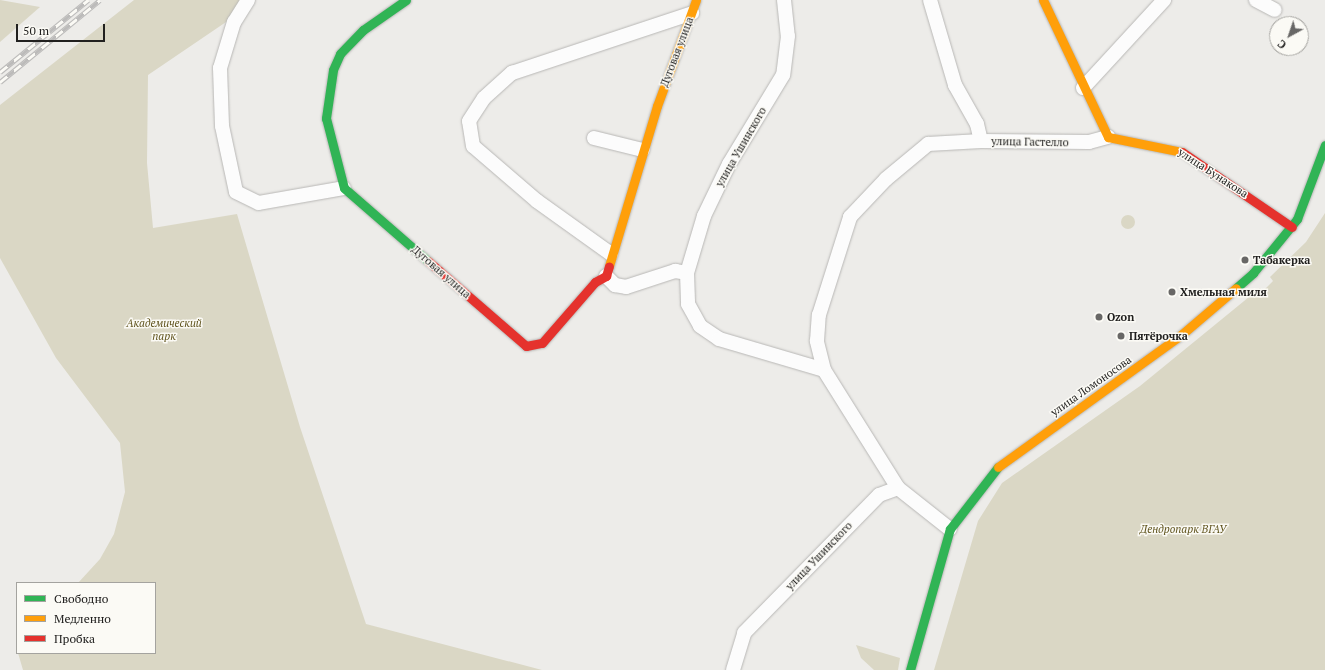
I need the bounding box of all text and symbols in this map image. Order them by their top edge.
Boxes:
street label: Дуговая улица [658,15,696,89]
scale bar [18,16,107,42]
north arrow [1269,16,1309,56]
text: 50 m [23,23,49,38]
text: С [1275,37,1289,52]
street label: улица Ушинского [713,105,769,189]
street label: улица Гастелло [991,135,1069,149]
street label: улица Бунакова [1176,145,1250,201]
street label: Дуговая улица [409,243,473,301]
place label: Табакерка [1253,253,1310,267]
marker: Табакерка [1240,255,1250,265]
place label: Хмельная миля [1180,285,1267,299]
marker: Хмельная миля [1167,287,1177,297]
place label: Ozon [1107,310,1134,324]
marker: Ozon [1094,312,1104,322]
park label: Академический парк [126,317,202,343]
place label: Пятёрочка [1129,329,1188,343]
marker: Пятёрочка [1116,331,1126,341]
street label: улица Ломоносова [1048,353,1134,419]
street label: улица Ушинского [783,519,855,593]
park label: Дендропарк ВГАУ [1140,522,1226,536]
legend [16,582,156,654]
text: Свободно [54,591,108,606]
text: Медленно [54,611,111,626]
text: Пробка [54,631,95,646]

